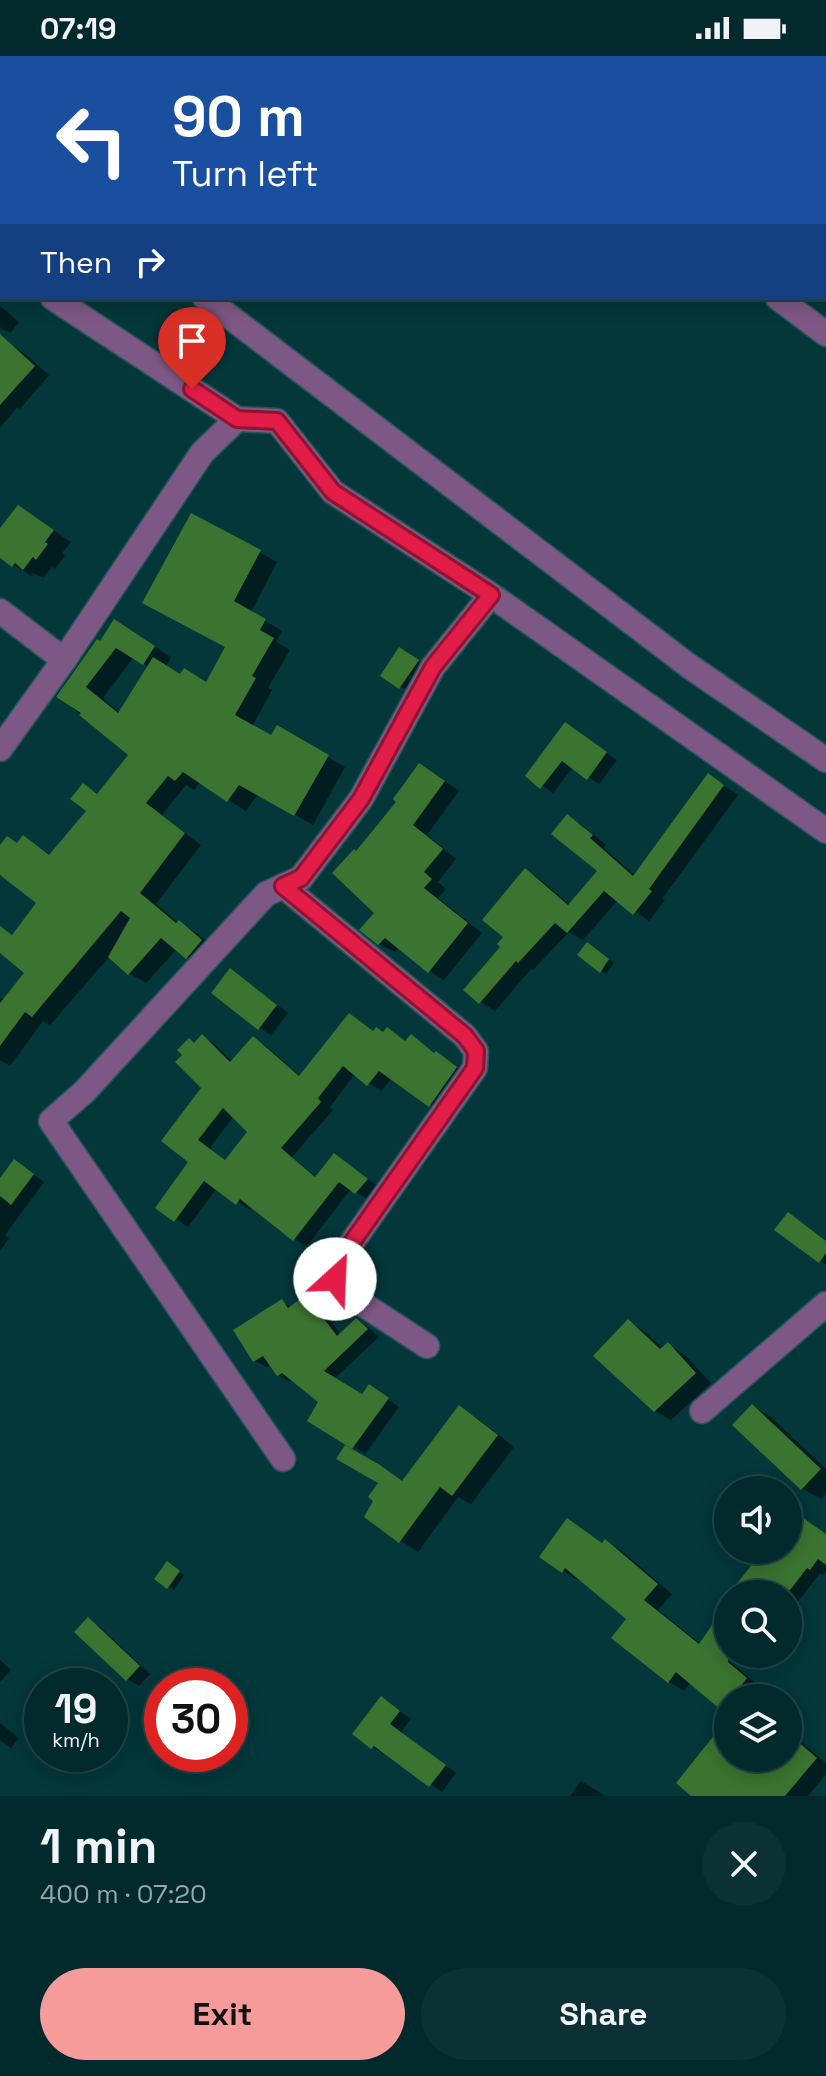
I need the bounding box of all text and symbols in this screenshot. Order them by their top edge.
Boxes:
text: 07:19 [40,9,117,48]
text: 90 m [172,81,305,152]
icon: left [40,88,144,192]
text: Turn left [172,151,319,197]
icon: right [128,240,172,284]
text: Then [40,243,112,282]
pin [158,307,226,389]
icon: arrive [170,319,214,363]
position arrow [293,1237,377,1321]
map controls [714,1476,802,1772]
button: sound [714,1476,802,1564]
button: search [714,1580,802,1668]
speed limit sign: 30 [144,1668,248,1772]
text: 19 [55,1684,97,1735]
button: layers [714,1684,802,1772]
text: km/h [52,1727,100,1753]
text: 1 min [40,1816,157,1877]
button: close [702,1822,786,1906]
text: 400 m · 07:20 [40,1877,207,1911]
button: Exit [40,1968,405,2060]
button: Share [421,1968,786,2060]

